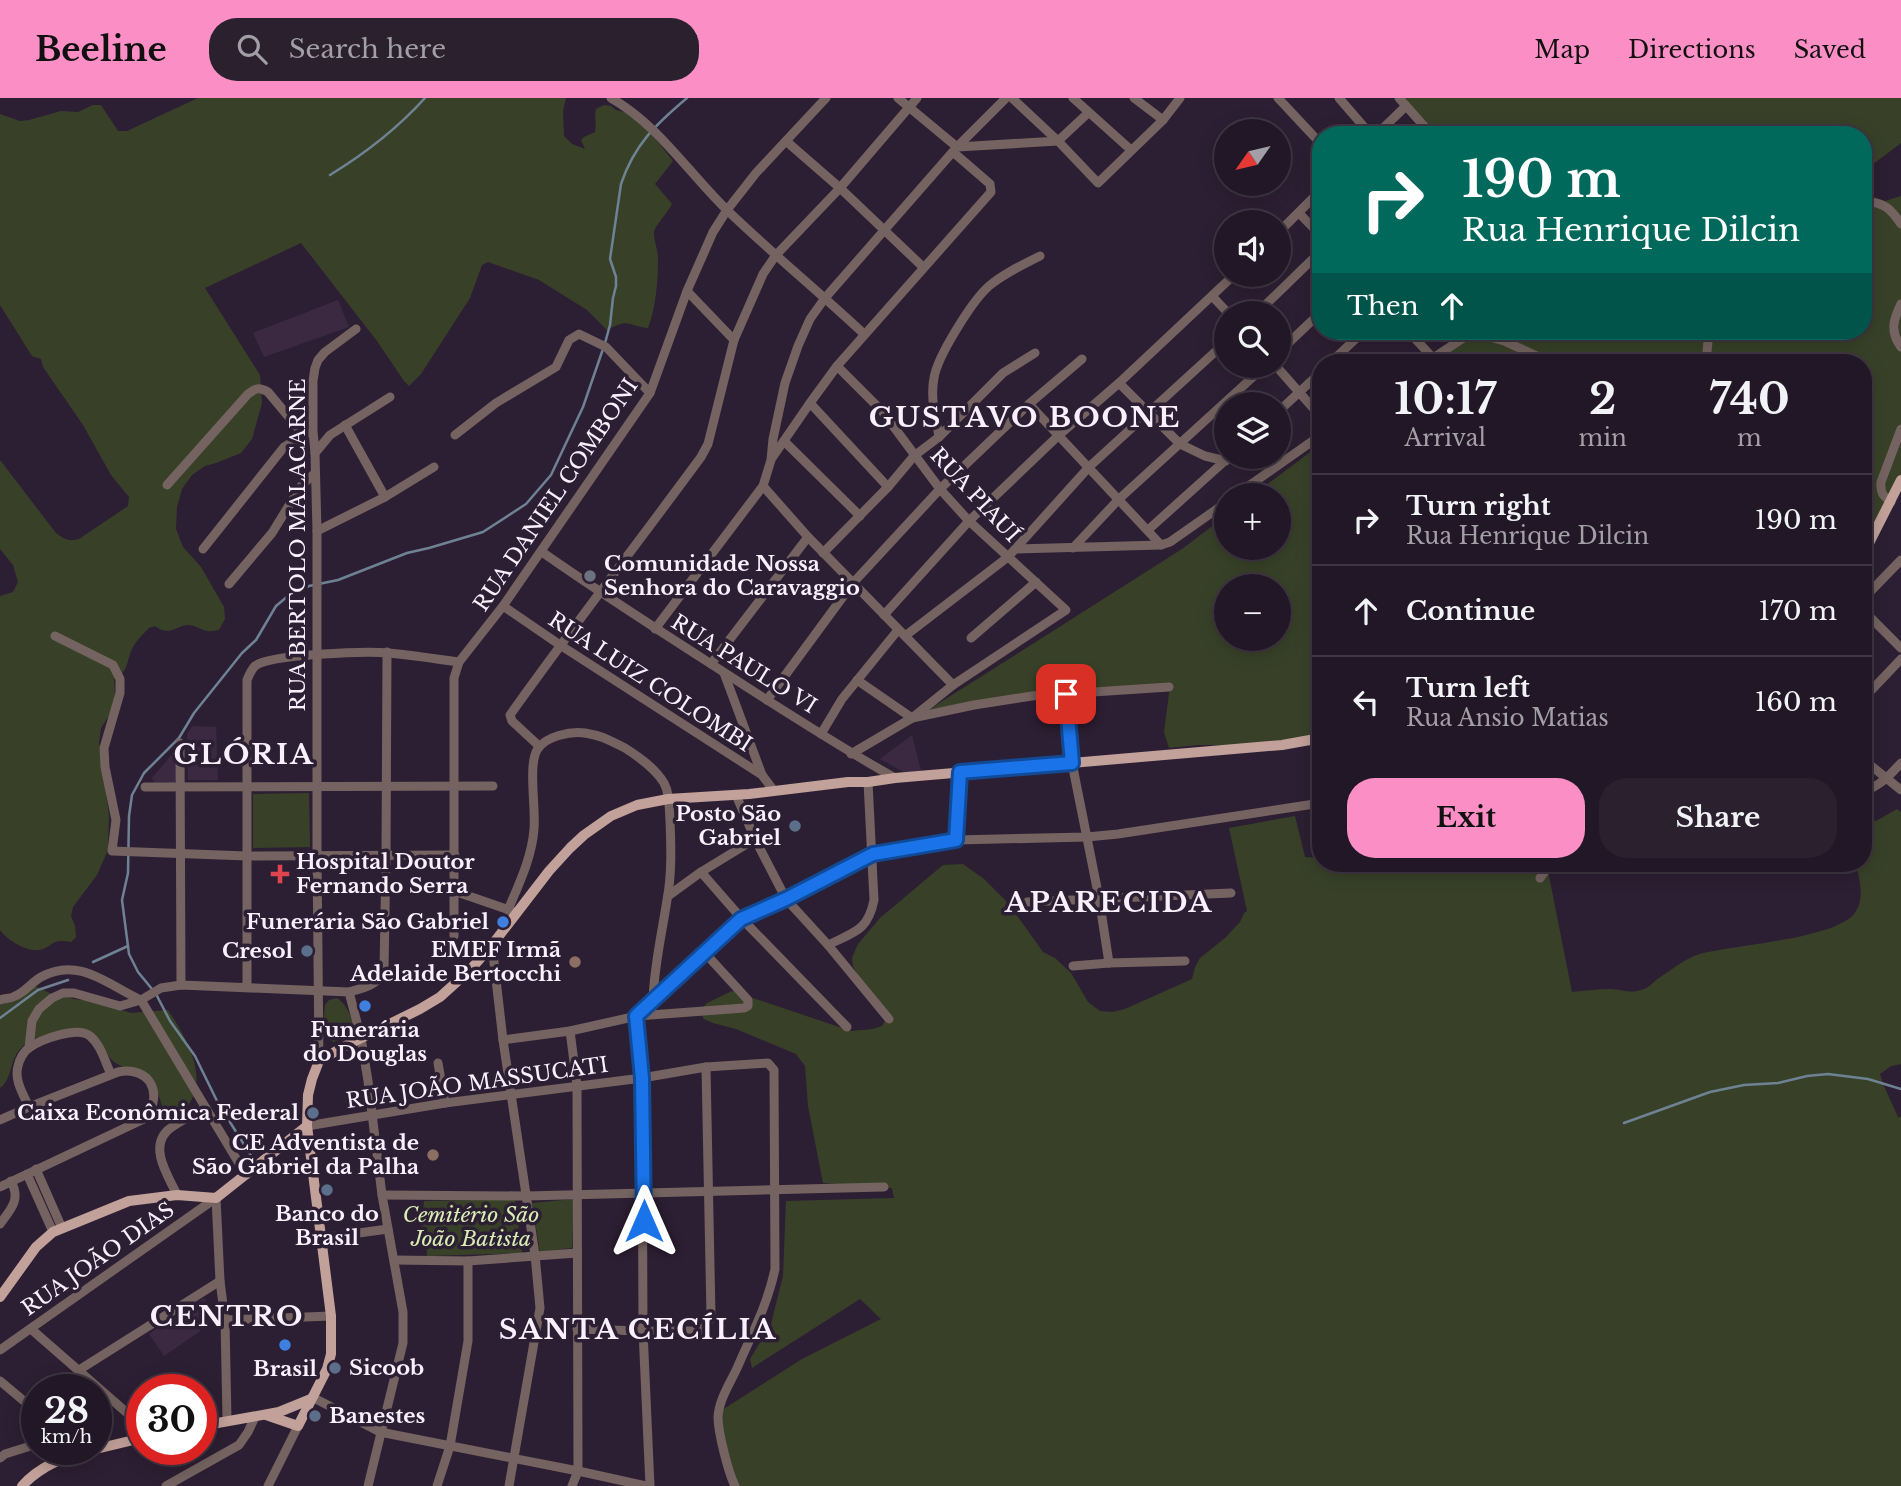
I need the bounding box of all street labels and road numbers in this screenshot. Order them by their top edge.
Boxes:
street label: RUA DANIEL COMBONI [468,374,644,616]
street label: RUA BERTOLO MALACARNE [285,378,311,712]
street label: RUA PIAUÍ [925,442,1025,548]
street label: RUA LUIZ COLOMBI [543,606,757,758]
street label: RUA PAULO VI [666,609,822,719]
street label: RUA JOÃO MASSUCATI [344,1052,610,1114]
street label: RUA JOÃO DIAS [17,1197,179,1321]

